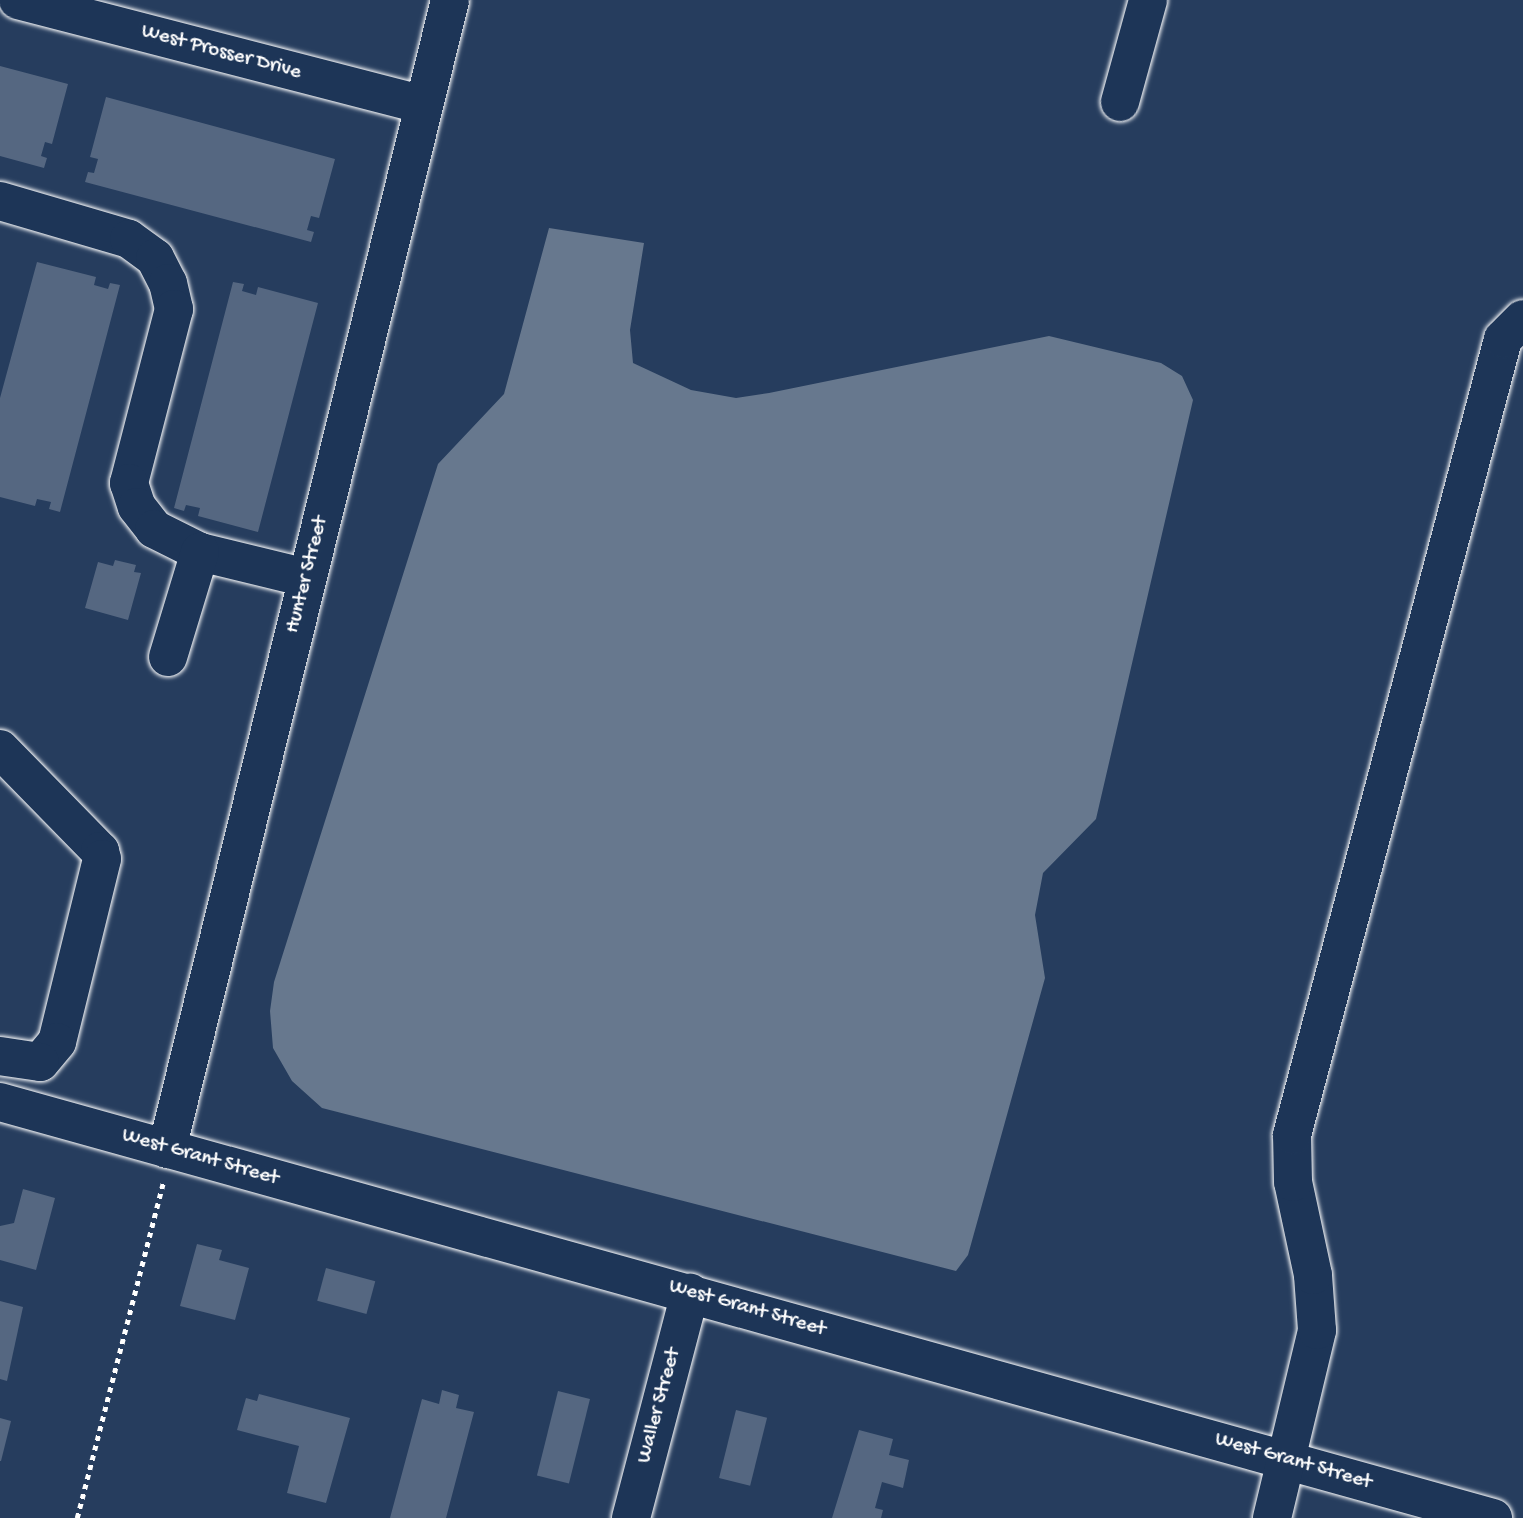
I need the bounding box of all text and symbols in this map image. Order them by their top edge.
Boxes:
street label: West Prosser Drive [138,20,304,86]
street label: Hunter Street [281,514,335,636]
street label: West Grant Street [119,1124,281,1192]
street label: West Grant Street [666,1275,828,1343]
street label: Waller Street [633,1346,687,1466]
street label: West Grant Street [1212,1428,1374,1496]

